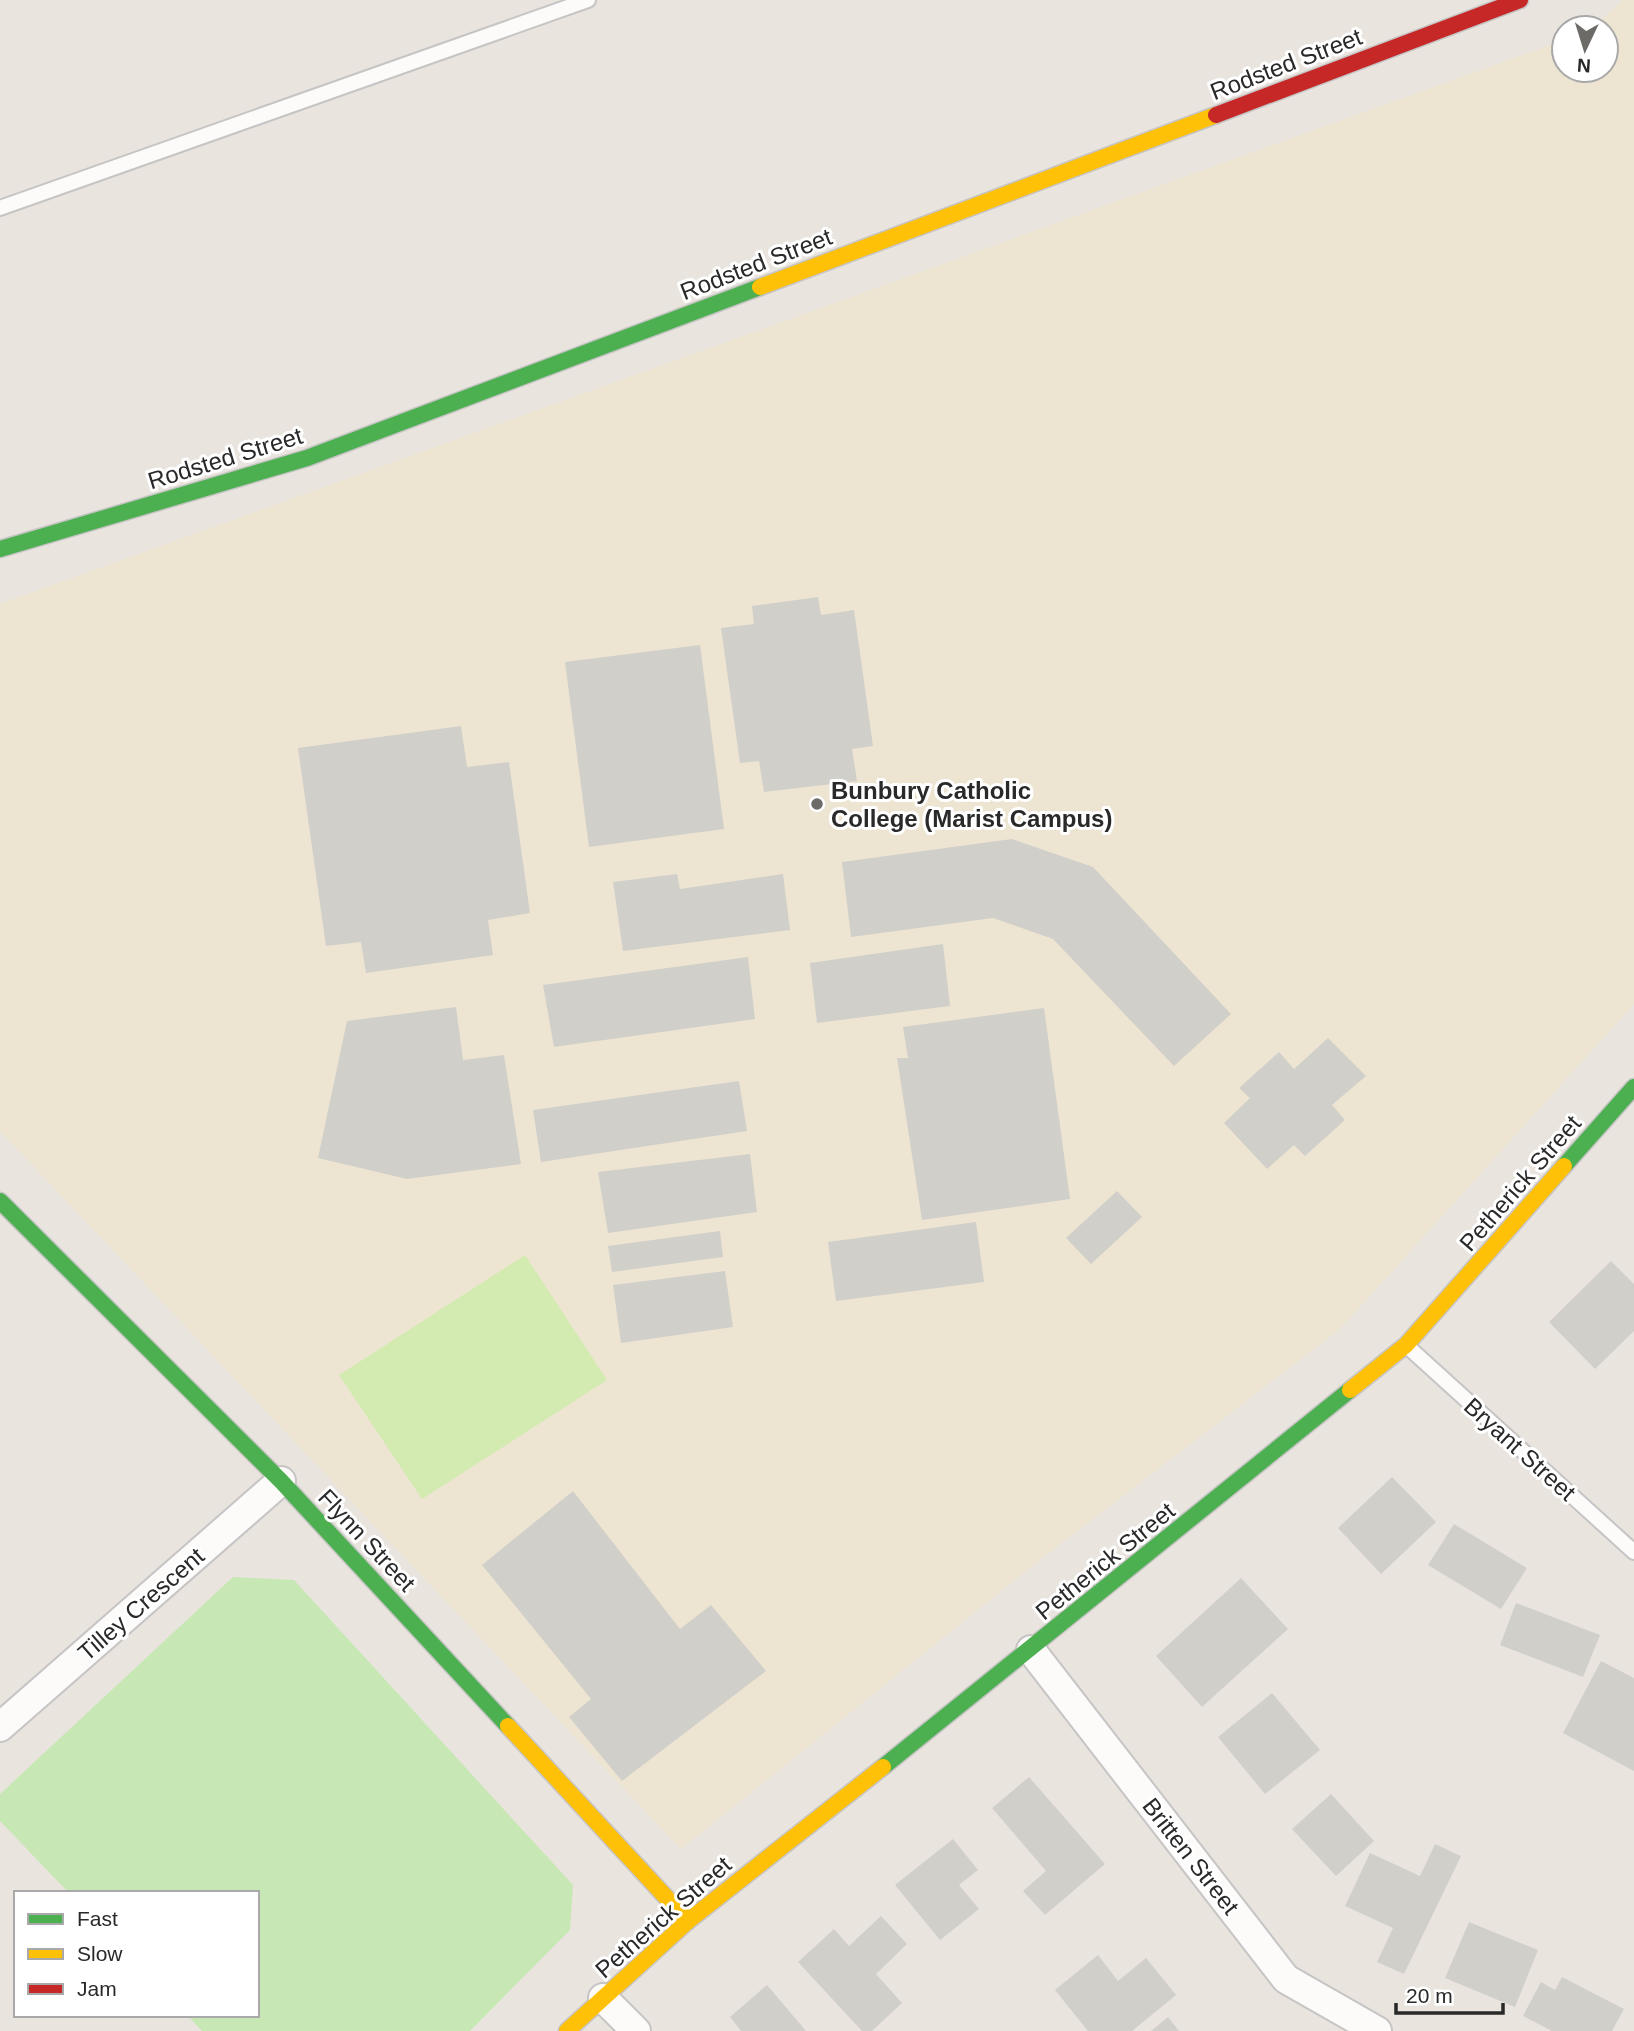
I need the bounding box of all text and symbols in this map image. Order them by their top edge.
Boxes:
north arrow [1550,14,1620,84]
street label: Rodsted Street [1206,23,1366,105]
text: N [1576,55,1591,76]
street label: Rodsted Street [676,223,836,305]
street label: Rodsted Street [145,422,306,494]
place label: Bunbury Catholic College (Marist Campus) [831,777,1112,832]
marker: Bunbury Catholic College (Marist Campus) [809,796,825,812]
street label: Petherick Street [1454,1109,1586,1256]
street label: Bryant Street [1459,1392,1581,1506]
street label: Flynn Street [313,1483,421,1597]
street label: Petherick Street [1030,1497,1180,1625]
street label: Tilley Crescent [73,1542,210,1666]
street label: Britten Street [1137,1793,1245,1920]
street label: Petherick Street [590,1851,737,1983]
legend [14,1891,259,2017]
text: Fast [77,1907,118,1930]
text: Slow [77,1942,123,1965]
scale bar [1396,1972,1503,2016]
text: Jam [77,1977,117,2000]
text: 20 m [1406,1984,1453,2007]

